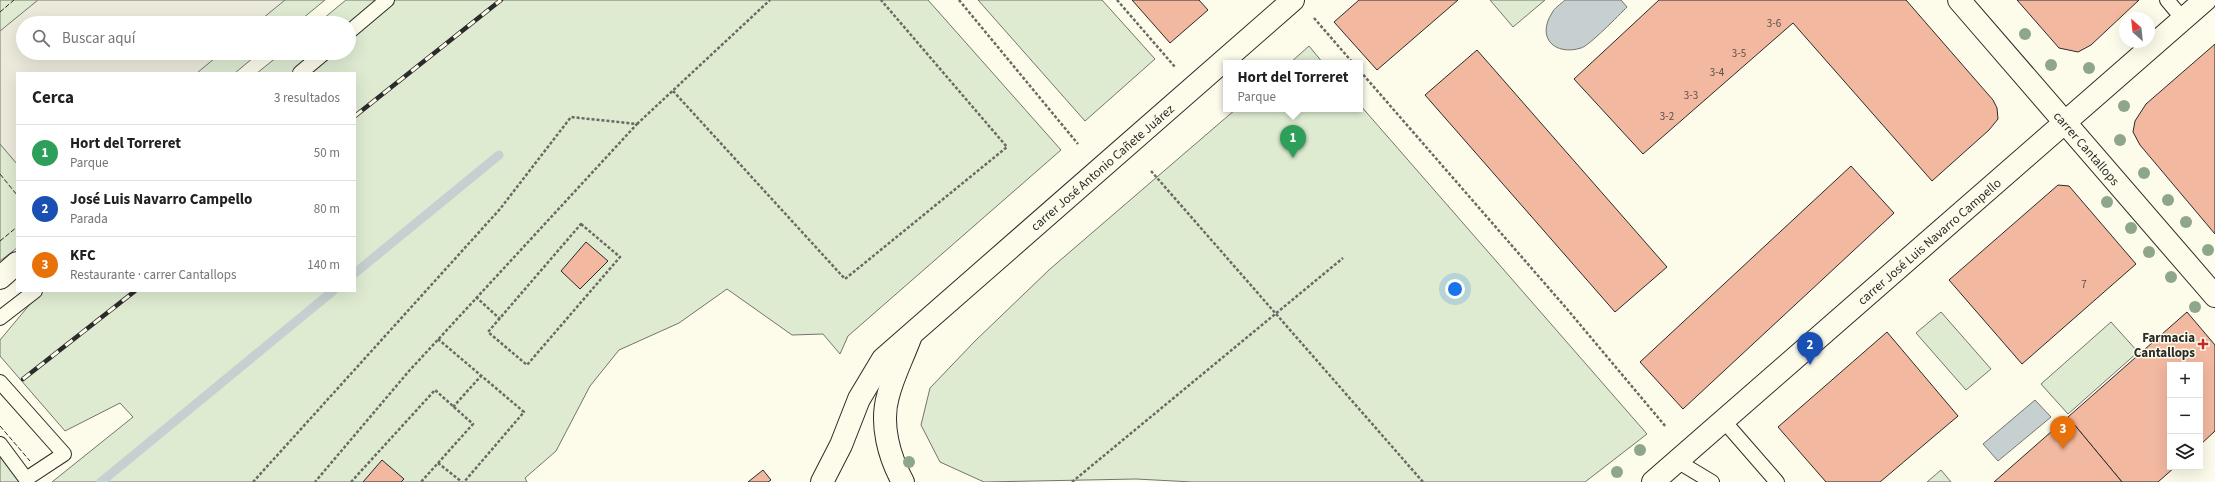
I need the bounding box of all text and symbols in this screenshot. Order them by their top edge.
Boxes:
north arrow [2119,12,2155,48]
search box [16,16,356,60]
house number: 3-6 [1767,16,1782,31]
icon: search [30,27,52,49]
text: Buscar aquí [62,28,135,49]
house number: 3-5 [1732,46,1746,61]
popup [1223,60,1363,112]
house number: 3-4 [1710,65,1725,80]
text: Hort del Torreret [1237,67,1349,88]
text: Cerca [32,86,74,110]
text: Parque [1237,88,1276,106]
house number: 3-3 [1684,88,1698,103]
text: 3 resultados [274,89,340,107]
street label: carrer José Antonio Cañete Juárez [1027,100,1179,235]
street label: carrer Cantallops [2049,108,2124,190]
house number: 3-2 [1660,109,1674,124]
pin: 1 [1280,125,1306,158]
text: Hort del Torreret [70,133,181,154]
text: 1 [42,144,48,162]
text: 50 m [314,144,340,162]
text: Parque [70,154,108,172]
street label: carrer José Luis Navarro Campello [1854,174,2005,309]
text: José Luis Navarro Campello [70,189,252,210]
text: 2 [42,200,48,218]
text: 80 m [314,200,340,218]
text: Parada [70,210,108,228]
text: KFC [70,245,96,266]
text: 3 [42,256,48,274]
text: 140 m [307,256,340,274]
text: Restaurante · carrer Cantallops [70,266,236,284]
house number: 7 [2081,277,2087,292]
your location [1445,279,1465,299]
place label: Farmacia Cantallops [2134,329,2195,362]
pin: 2 [1797,332,1823,365]
marker: Farmacia Cantallops [2198,339,2208,349]
map controls [2167,362,2203,470]
button: + [2167,362,2203,398]
button: − [2167,398,2203,434]
pin: 3 [2050,416,2076,449]
button: layers [2167,434,2203,470]

